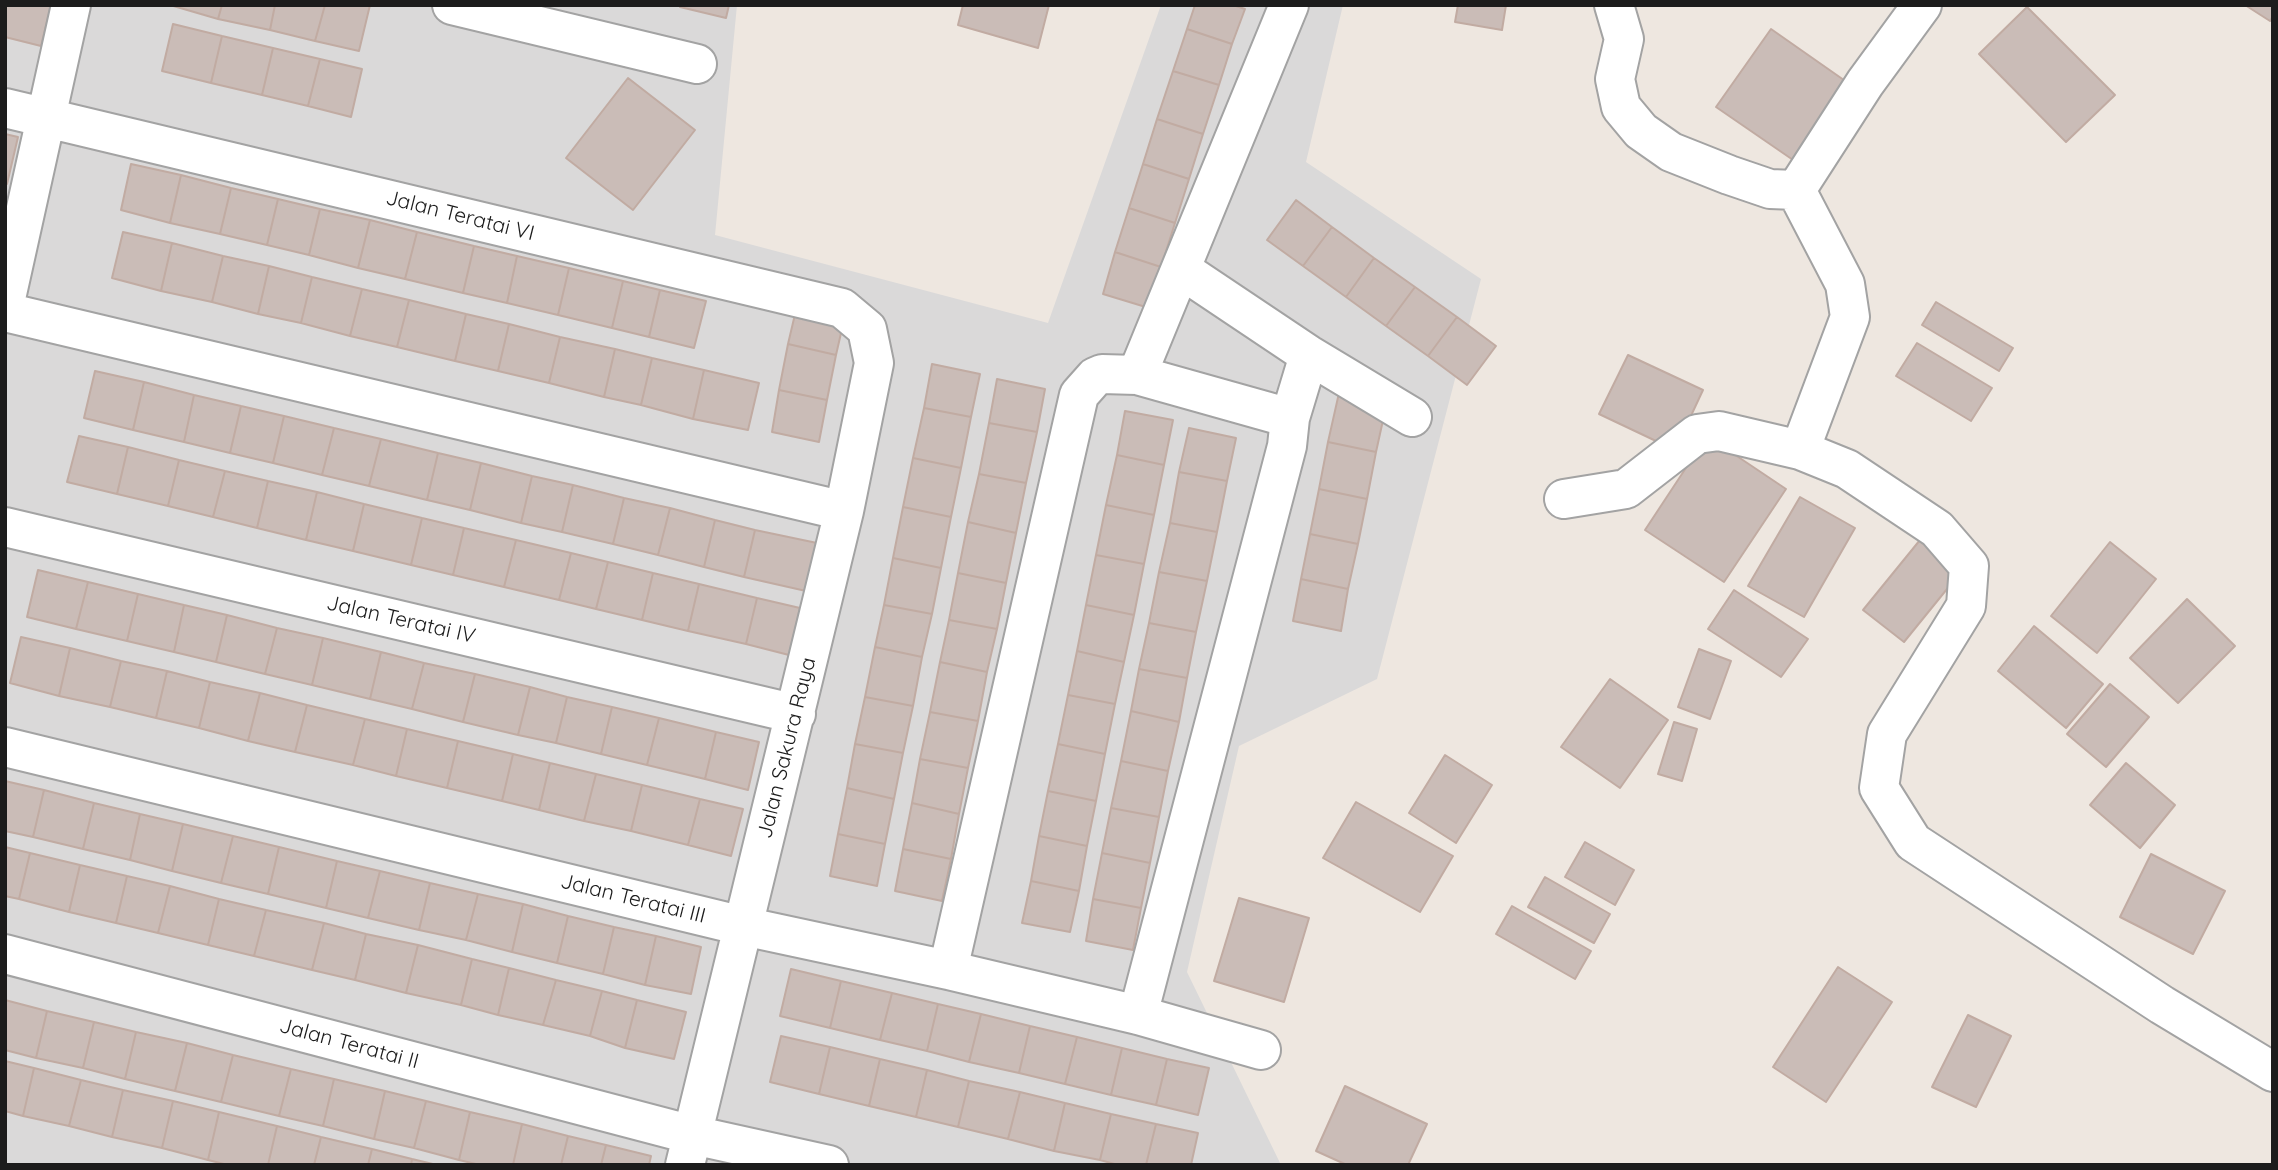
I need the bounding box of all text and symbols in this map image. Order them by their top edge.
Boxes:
street label: Jalan Teratai VI [383,185,537,247]
street label: Jalan Teratai IV [324,591,478,649]
street label: Jalan Sakura Raya [752,655,822,841]
street label: Jalan Teratai III [558,869,708,929]
street label: Jalan Teratai II [277,1013,421,1075]

